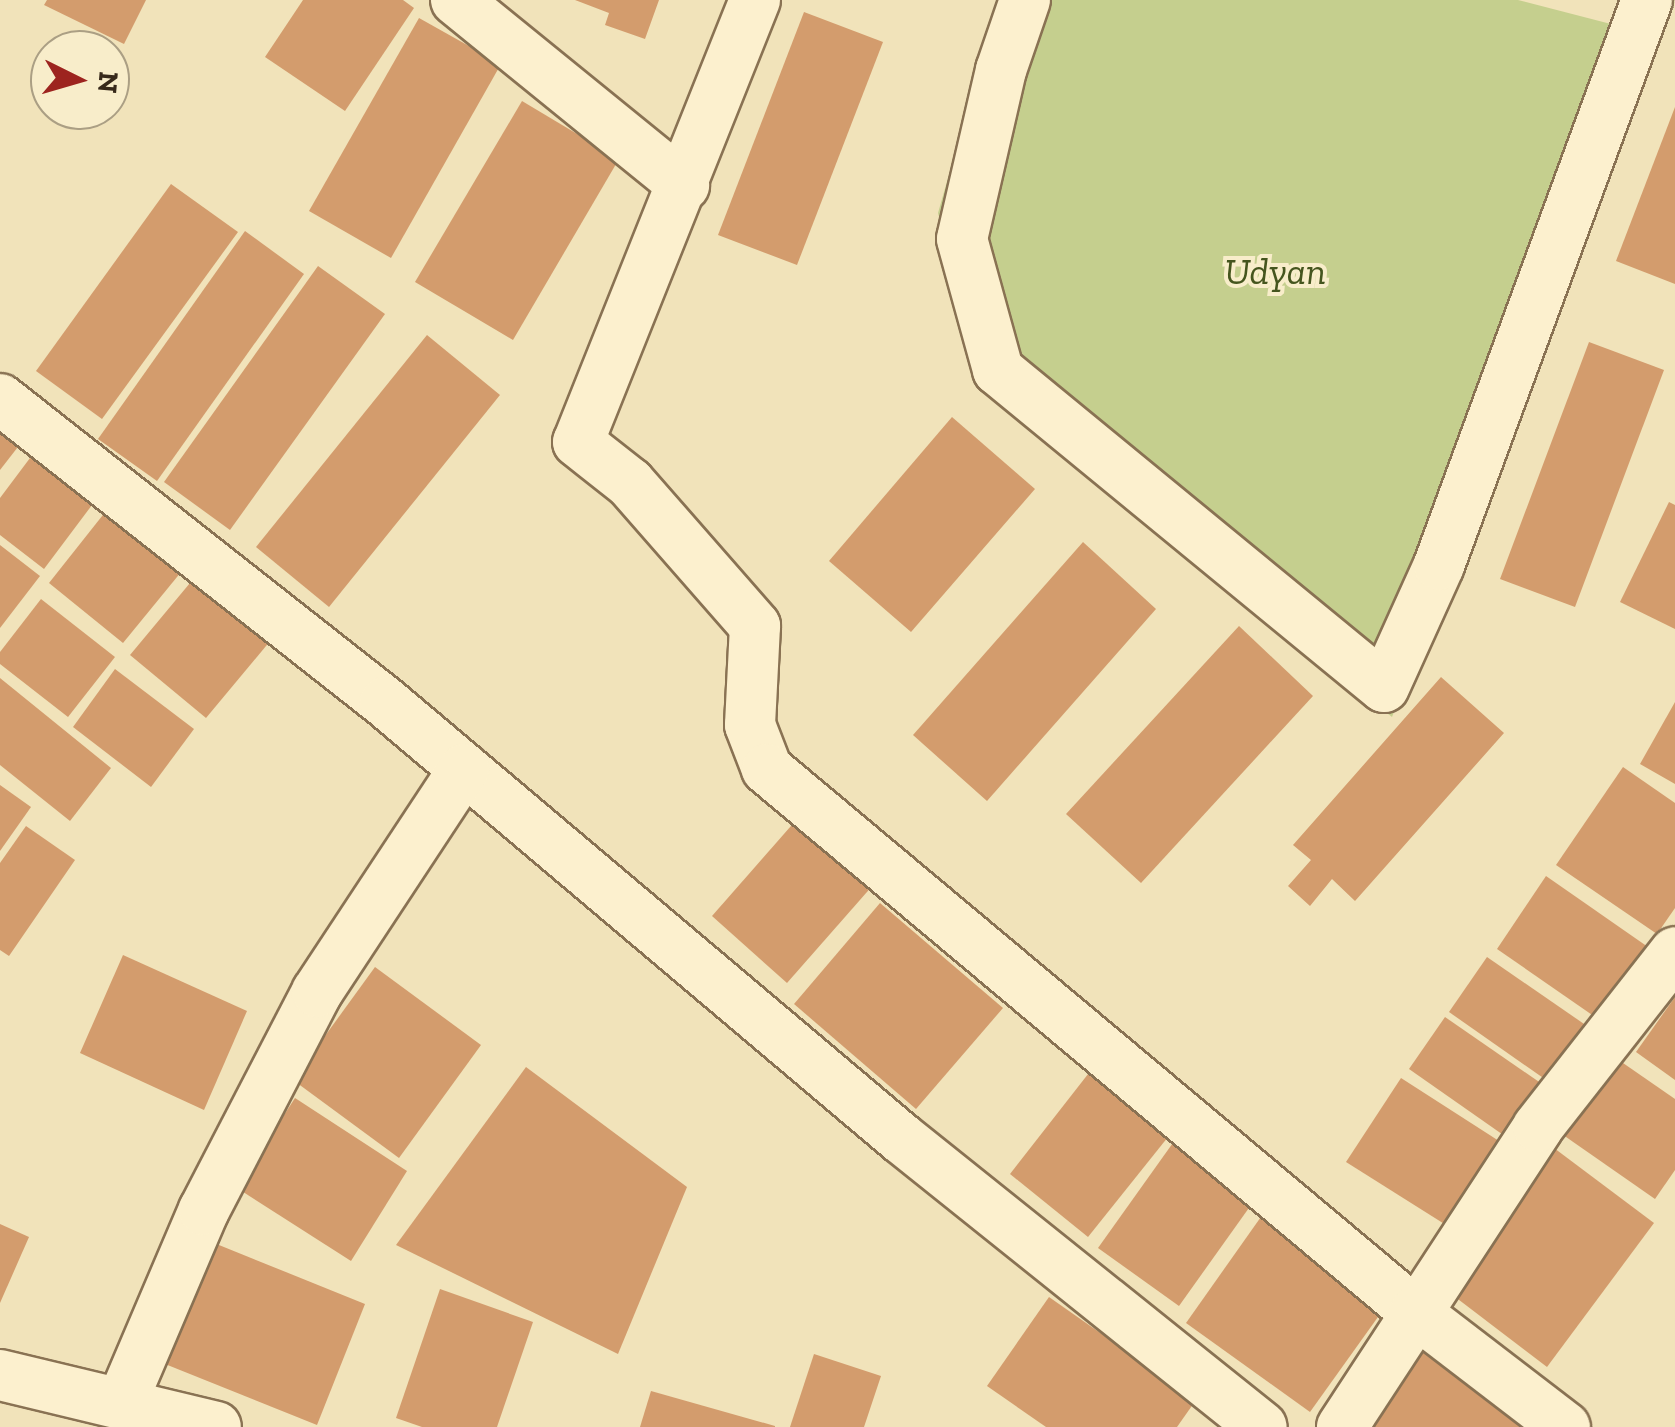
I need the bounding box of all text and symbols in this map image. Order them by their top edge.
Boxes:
north arrow [30,30,130,130]
text: N [91,70,126,95]
park label: Udyan [1224,249,1326,295]

